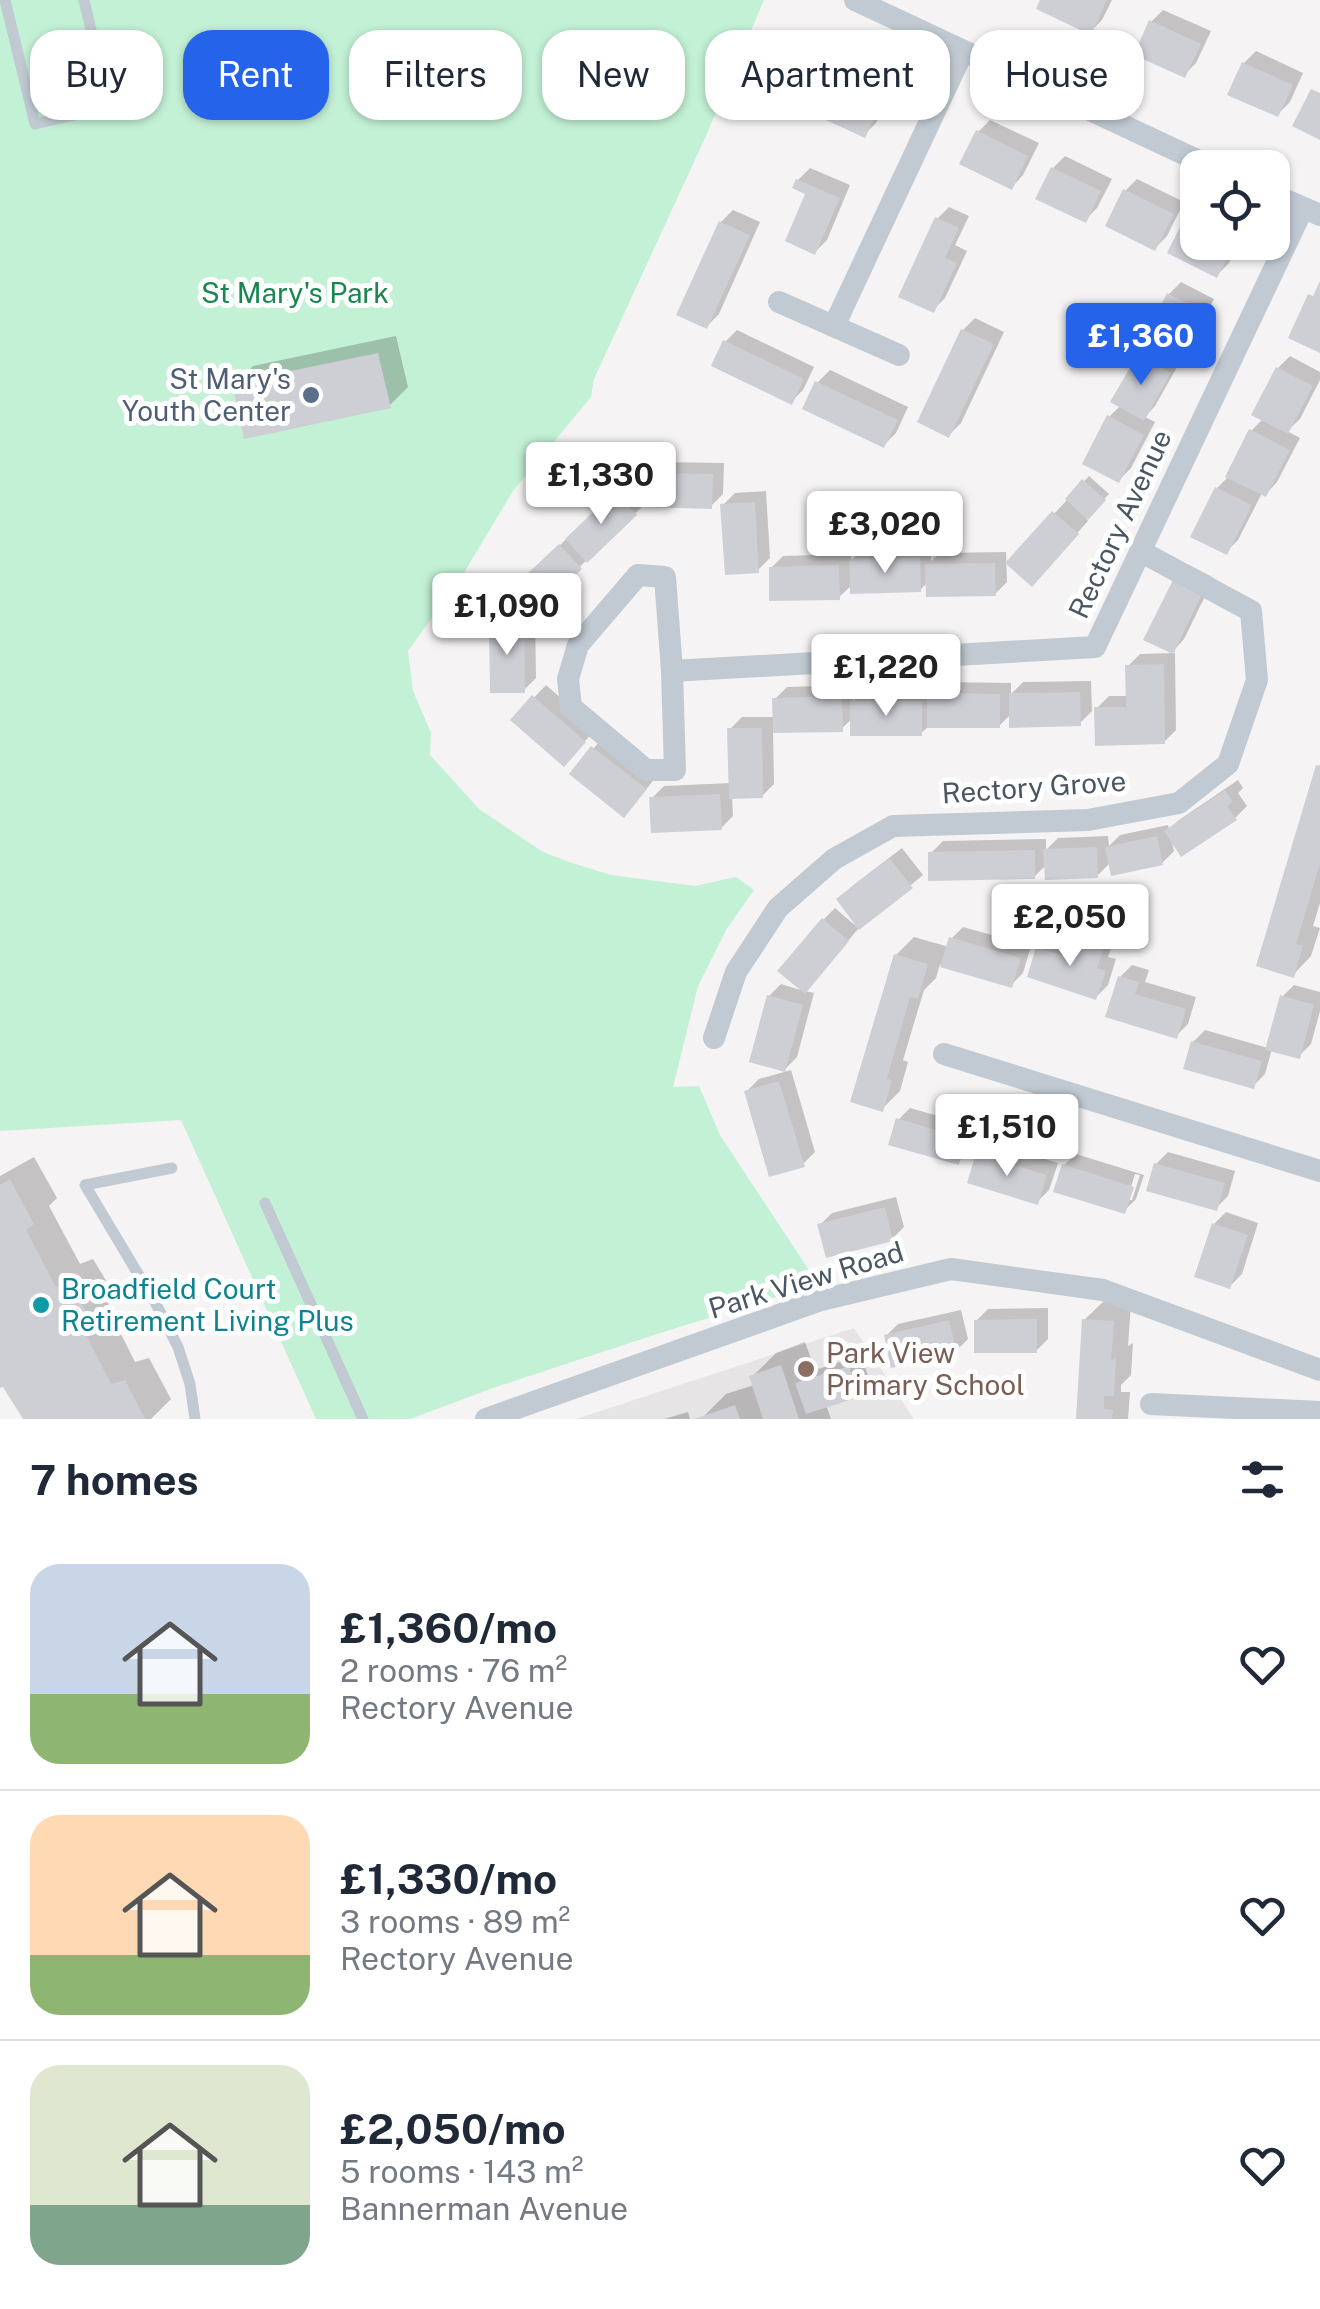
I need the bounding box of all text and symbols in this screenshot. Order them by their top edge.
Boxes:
chip: Buy [30,30,163,120]
chip: Rent [183,30,329,120]
chip: Filters [349,30,522,120]
chip: New [542,30,685,120]
chip: Apartment [705,30,950,120]
chip: House [970,30,1144,120]
map controls [1180,150,1290,260]
button: locate [1180,150,1290,260]
park label: St Mary's Park [201,276,389,309]
pin: £1,360 [1060,303,1222,388]
text: £1,360 [1088,317,1194,354]
place label: St Mary's Youth Center [122,362,291,427]
marker: St Mary's Youth Center [300,384,322,406]
street label: Rectory Avenue [1061,424,1178,623]
pin: £1,330 [520,442,682,527]
text: £1,330 [548,456,654,493]
pin: £3,020 [804,491,966,576]
text: £3,020 [829,505,941,542]
pin: £1,090 [426,573,588,658]
text: £1,090 [454,587,560,624]
pin: £1,220 [805,634,967,719]
text: £1,220 [833,648,939,685]
street label: Rectory Grove [941,764,1127,809]
pin: £2,050 [989,884,1151,969]
text: £2,050 [1014,898,1126,935]
pin: £1,510 [926,1094,1088,1179]
text: £1,510 [957,1108,1057,1145]
street label: Park View Road [704,1234,907,1325]
place label: Broadfield Court Retirement Living Plus [61,1272,354,1337]
marker: Broadfield Court Retirement Living Plus [30,1294,52,1316]
place label: Park View Primary School [826,1336,1025,1401]
marker: Park View Primary School [795,1358,817,1380]
icon: filters [1235,1452,1290,1507]
text: 7 homes [30,1455,199,1504]
text: £1,360/mo [340,1603,557,1652]
icon: home [110,1604,230,1724]
icon: heart [1235,1637,1290,1692]
text: 2 rooms · 76 m² [340,1652,567,1689]
text: Rectory Avenue [340,1689,574,1726]
text: £1,330/mo [340,1854,557,1903]
icon: home [110,1855,230,1975]
icon: heart [1235,1888,1290,1943]
text: 3 rooms · 89 m² [340,1903,570,1940]
text: Rectory Avenue [340,1940,574,1977]
text: £2,050/mo [340,2104,566,2153]
icon: home [110,2105,230,2225]
icon: heart [1235,2138,1290,2193]
text: 5 rooms · 143 m² [340,2153,584,2190]
text: Bannerman Avenue [340,2190,628,2227]

